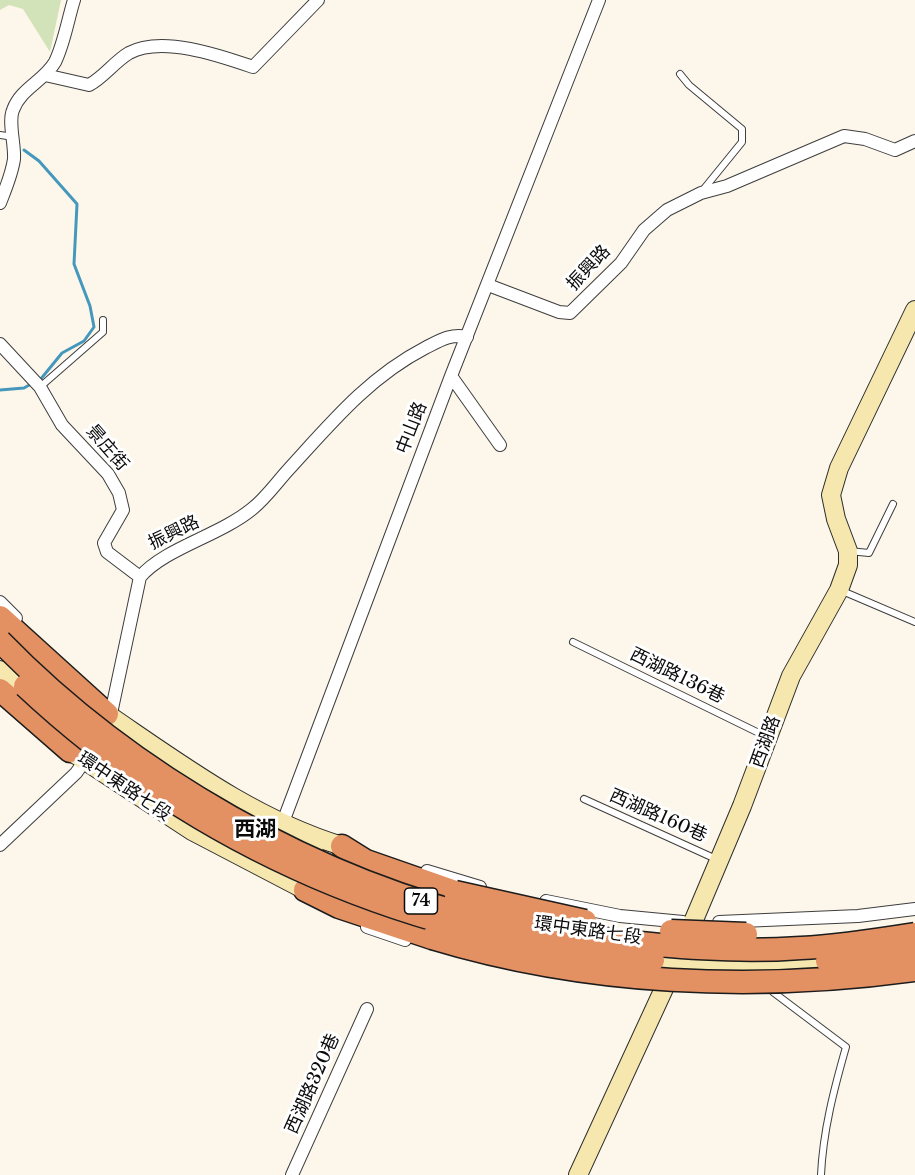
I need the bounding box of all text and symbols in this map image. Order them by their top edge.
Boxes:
street label: 振興路 [563,241,615,295]
street label: 中山路 [392,399,432,457]
street label: 景庄街 [81,421,133,475]
street label: 振興路 [145,511,203,555]
street label: 西湖路136巷 [626,644,728,708]
street label: 西湖路 [747,713,785,771]
street label: 環中東路七段 [73,748,175,826]
street label: 西湖路160巷 [606,785,710,847]
district label: 西湖 [234,817,276,843]
road number: 74 [404,888,438,914]
street label: 環中東路七段 [533,913,643,949]
street label: 西湖路320巷 [281,1031,345,1137]

